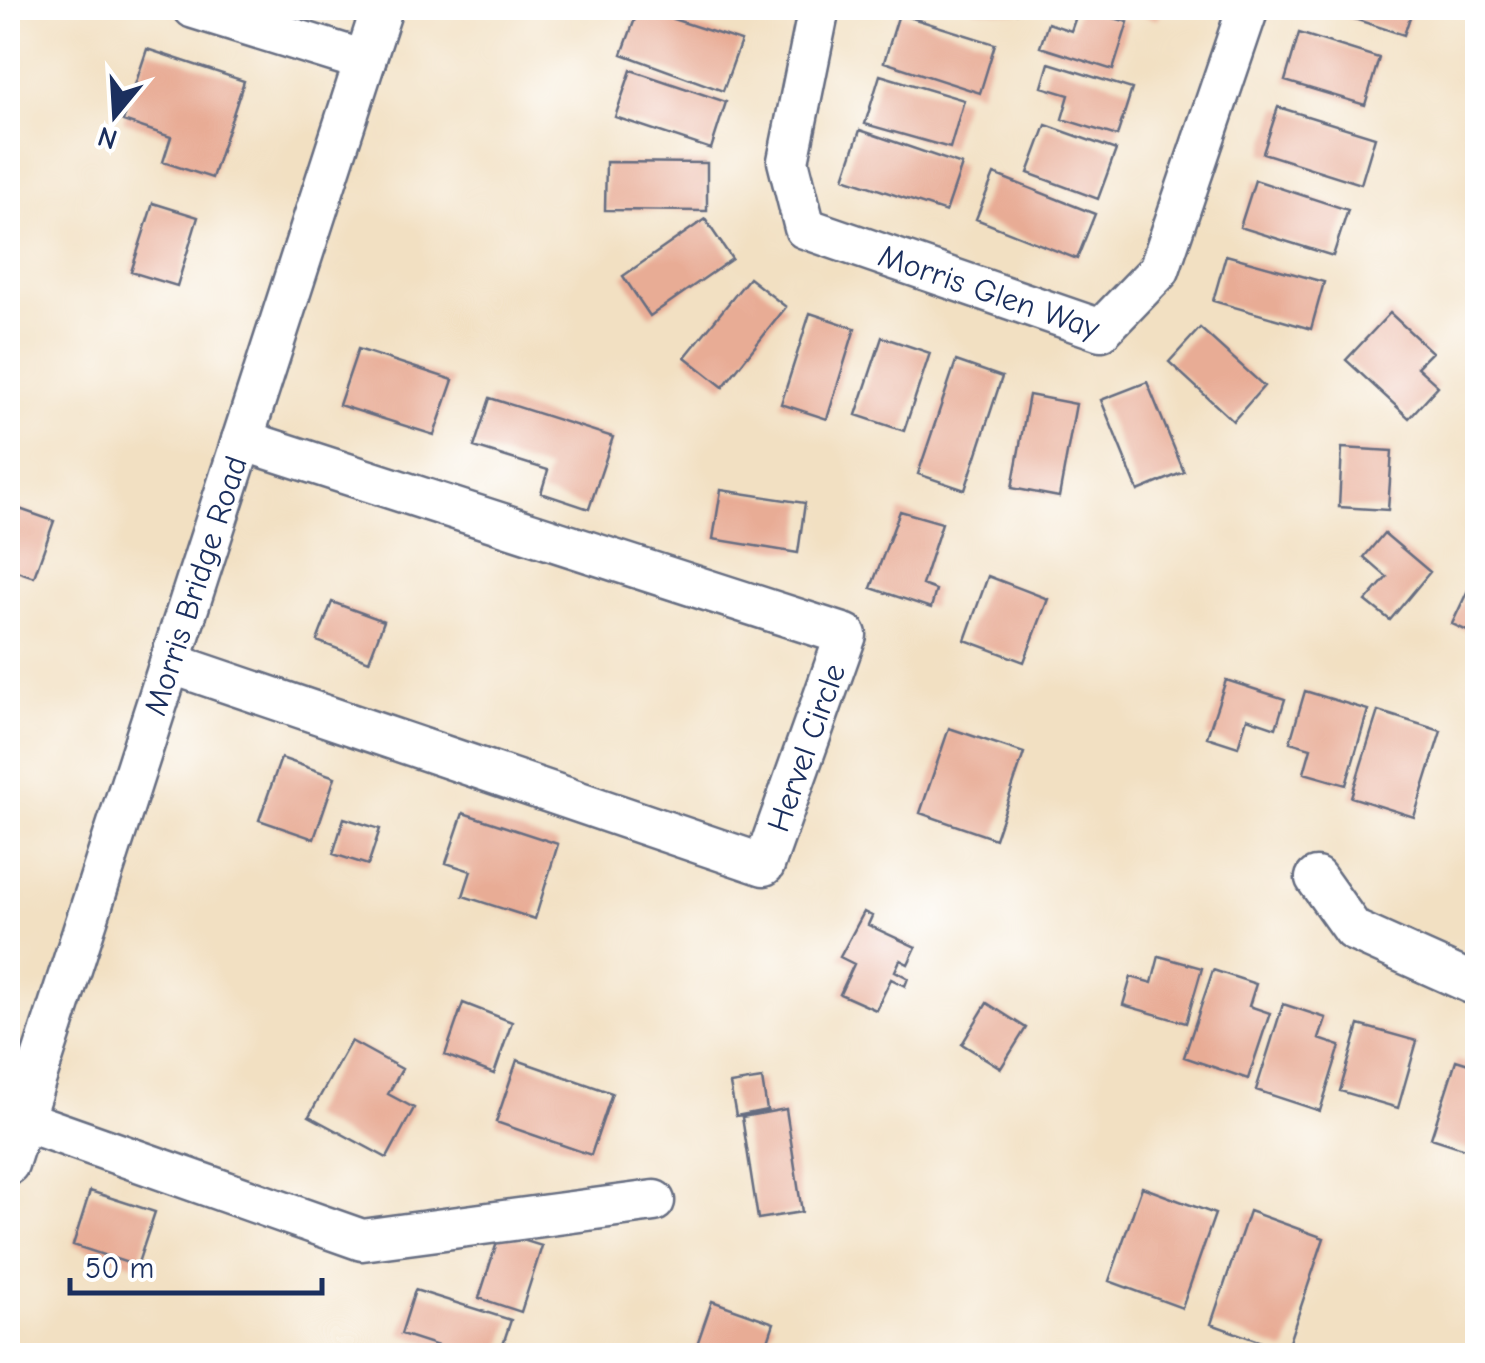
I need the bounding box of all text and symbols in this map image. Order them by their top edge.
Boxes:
north arrow [65,65,165,165]
text: N [94,120,121,156]
street label: Morris Glen Way [874,236,1105,347]
street label: Morris Bridge Road [136,451,254,720]
street label: Hervel Circle [759,659,853,837]
scale bar [70,1233,322,1295]
text: 50 m [85,1251,154,1286]

